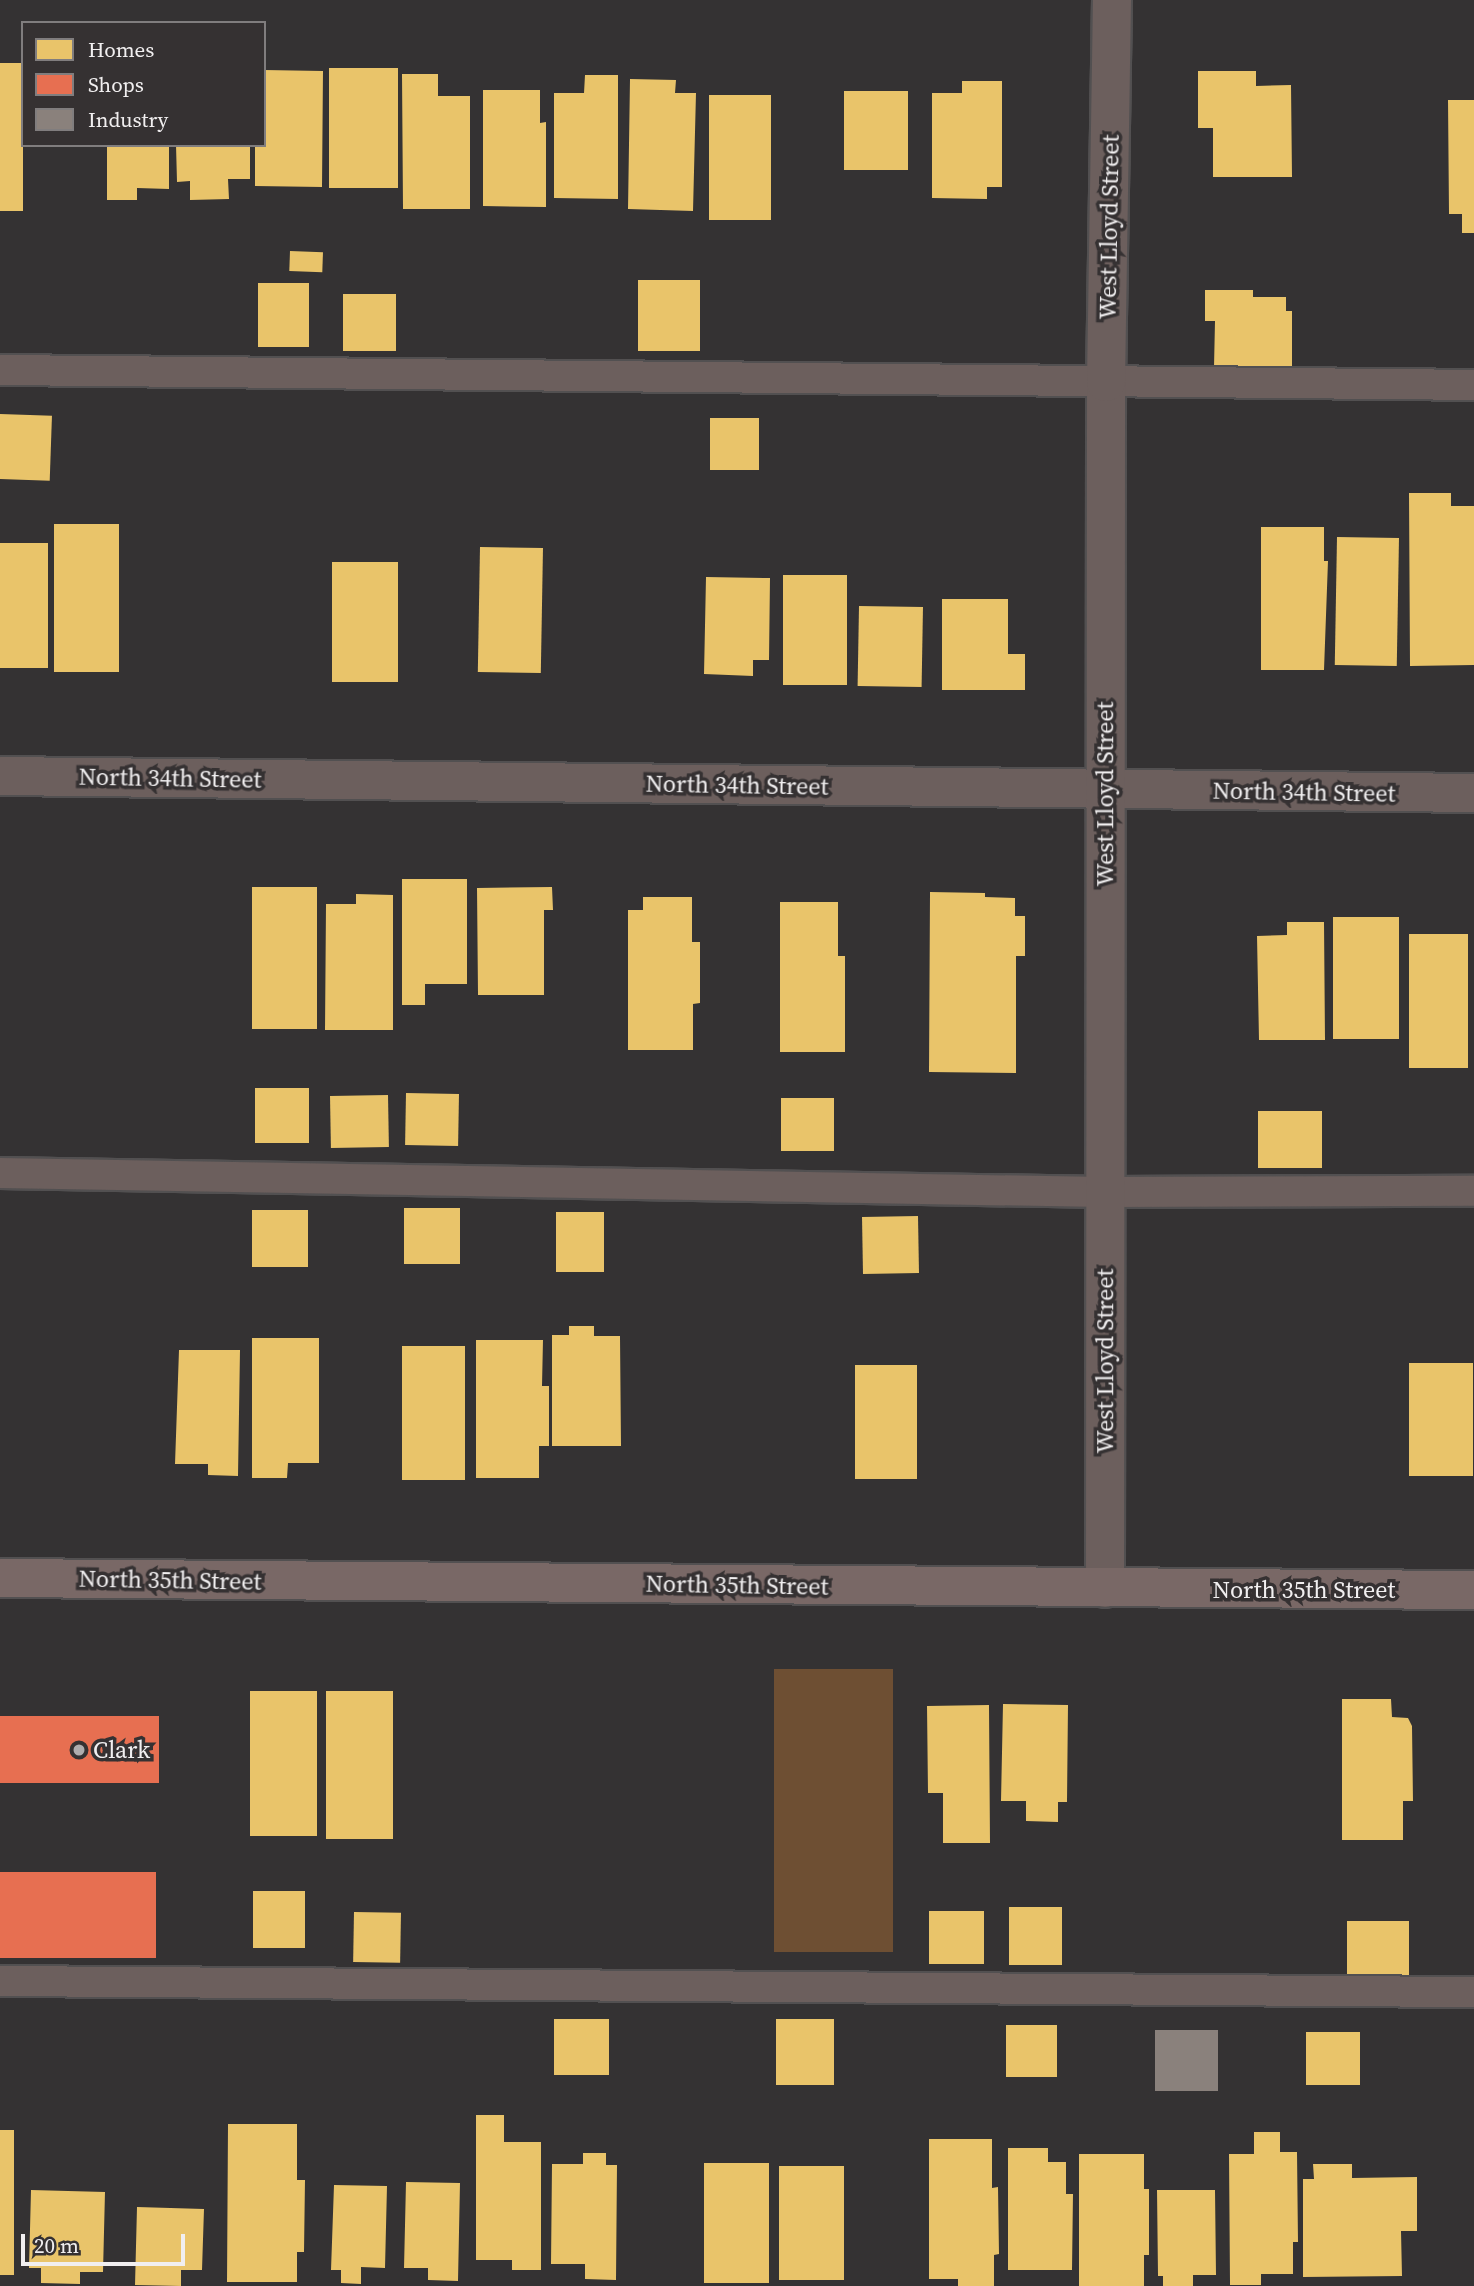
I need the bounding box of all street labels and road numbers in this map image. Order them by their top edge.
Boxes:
street label: West Lloyd Street [1093,134,1125,320]
street label: West Lloyd Street [1091,702,1119,886]
street label: North 34th Street [78,762,262,794]
street label: North 34th Street [645,769,829,801]
street label: North 34th Street [1212,776,1396,808]
street label: West Lloyd Street [1091,1269,1119,1453]
street label: North 35th Street [78,1564,262,1596]
street label: North 35th Street [645,1569,829,1601]
street label: North 35th Street [1213,1576,1395,1604]

